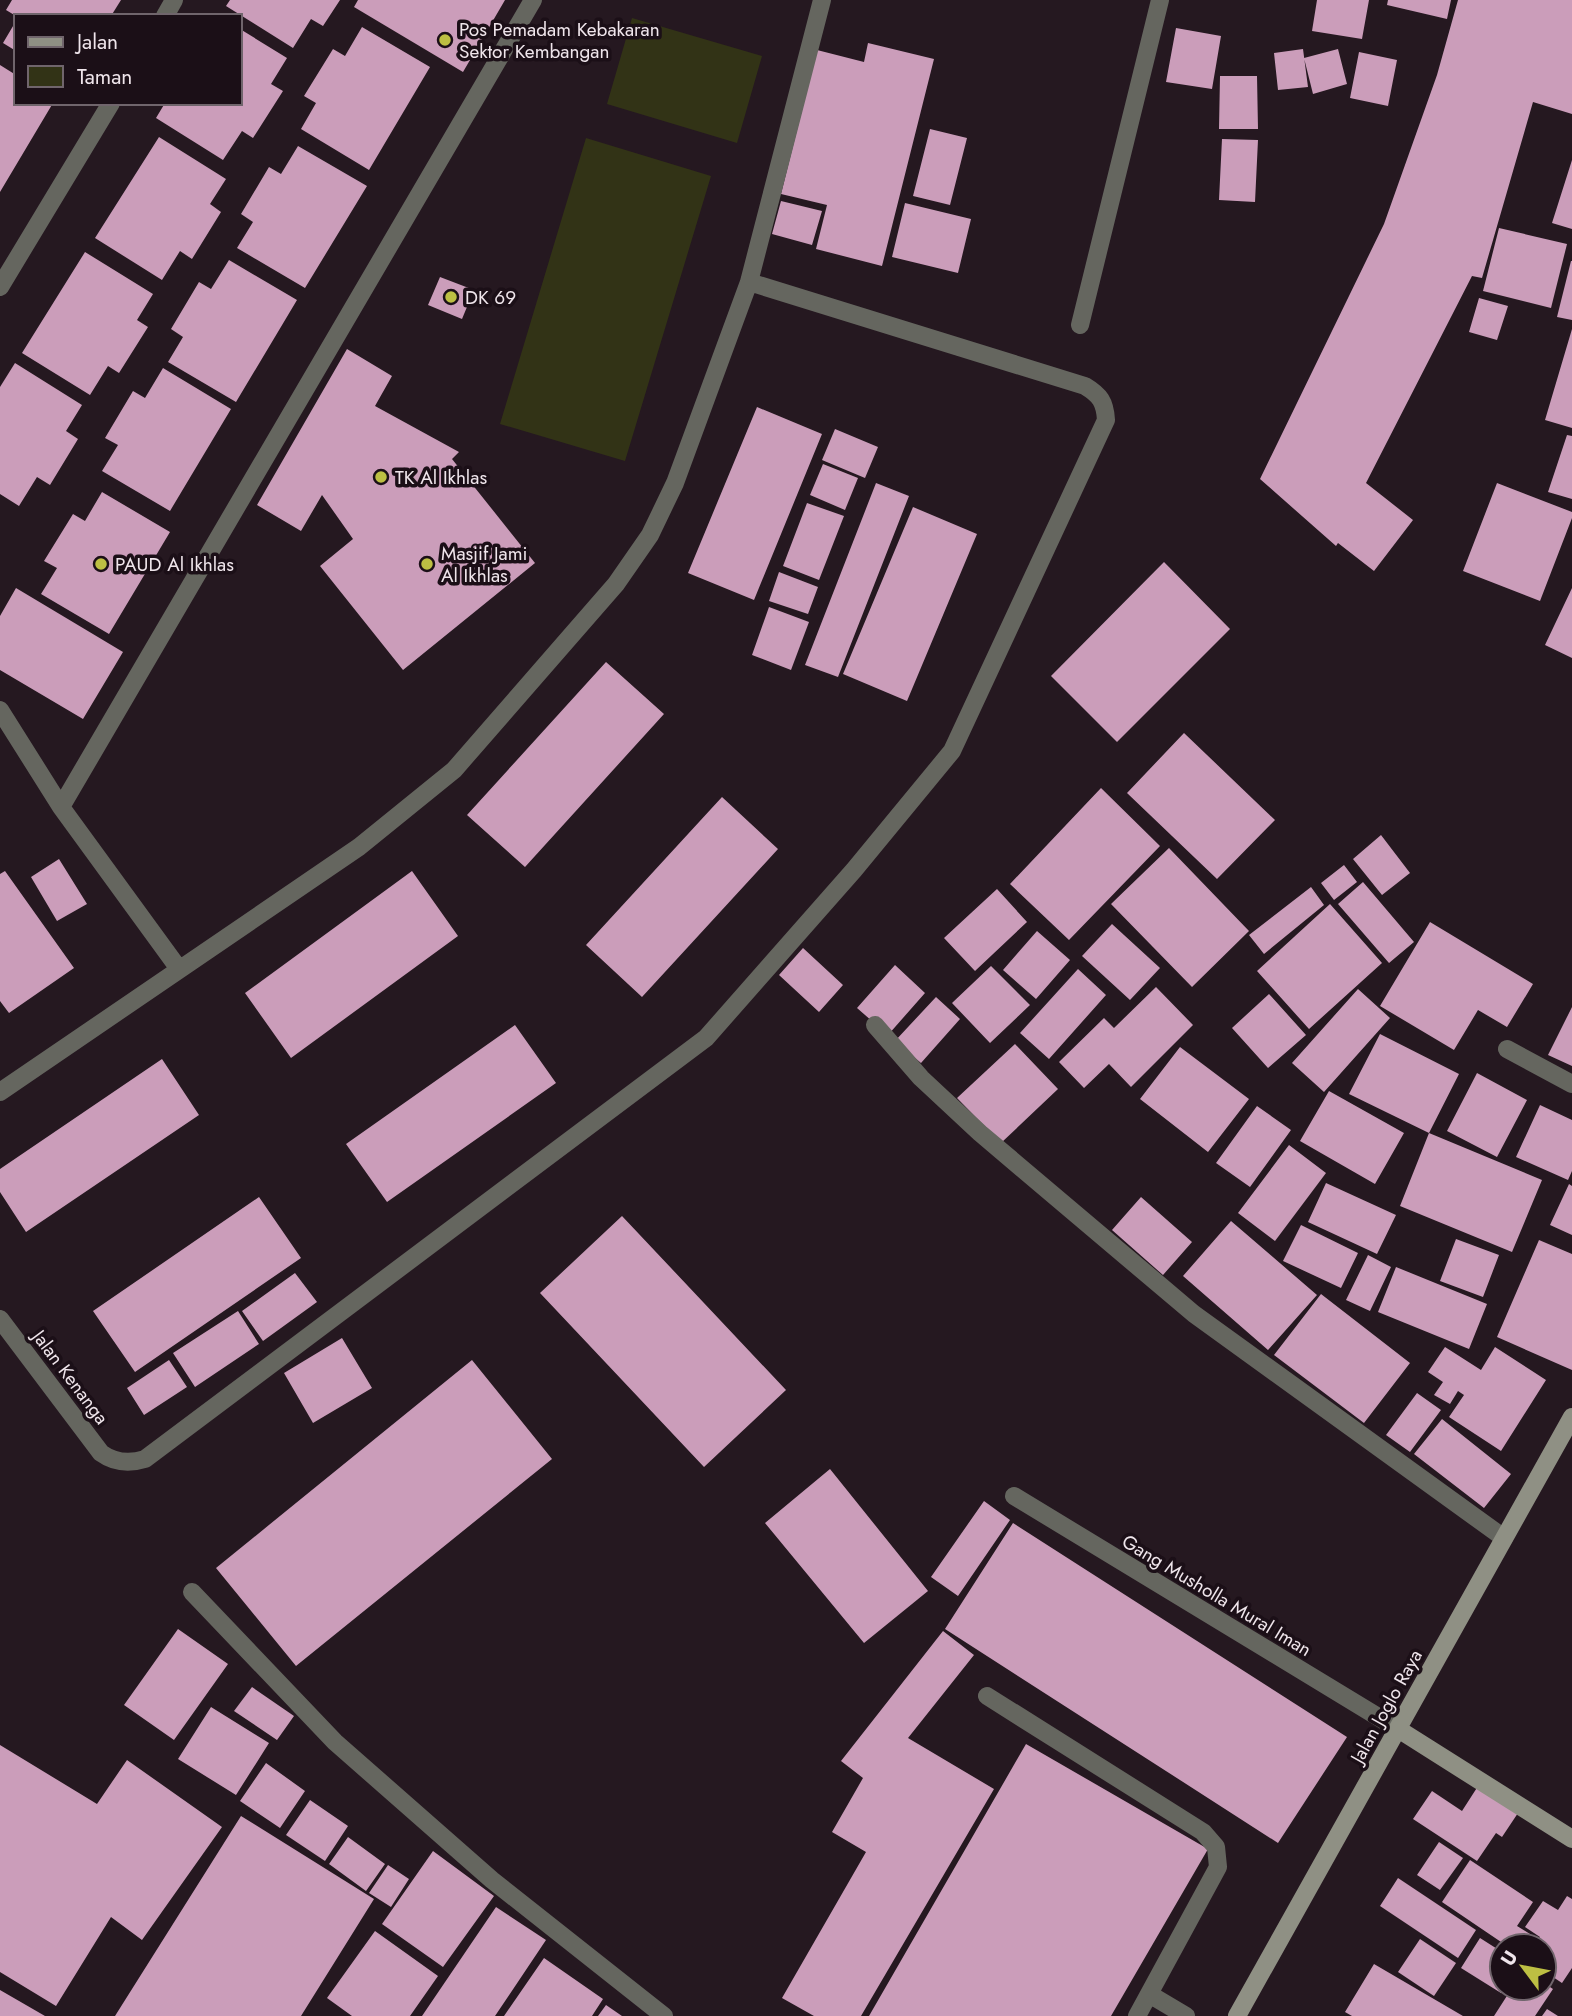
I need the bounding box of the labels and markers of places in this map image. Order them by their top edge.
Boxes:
place label: Pos Pemadam Kebakaran Sektor Kembangan [459,16,660,65]
marker: Pos Pemadam Kebakaran Sektor Kembangan [437,32,453,48]
place label: DK 69 [465,284,516,311]
marker: DK 69 [443,289,459,305]
place label: TK Al Ikhlas [395,464,487,491]
marker: TK Al Ikhlas [373,469,389,485]
place label: Masjif Jami Al Ikhlas [441,540,527,589]
place label: PAUD Al Ikhlas [115,551,234,578]
marker: PAUD Al Ikhlas [93,556,109,572]
marker: Masjif Jami Al Ikhlas [419,556,435,572]

